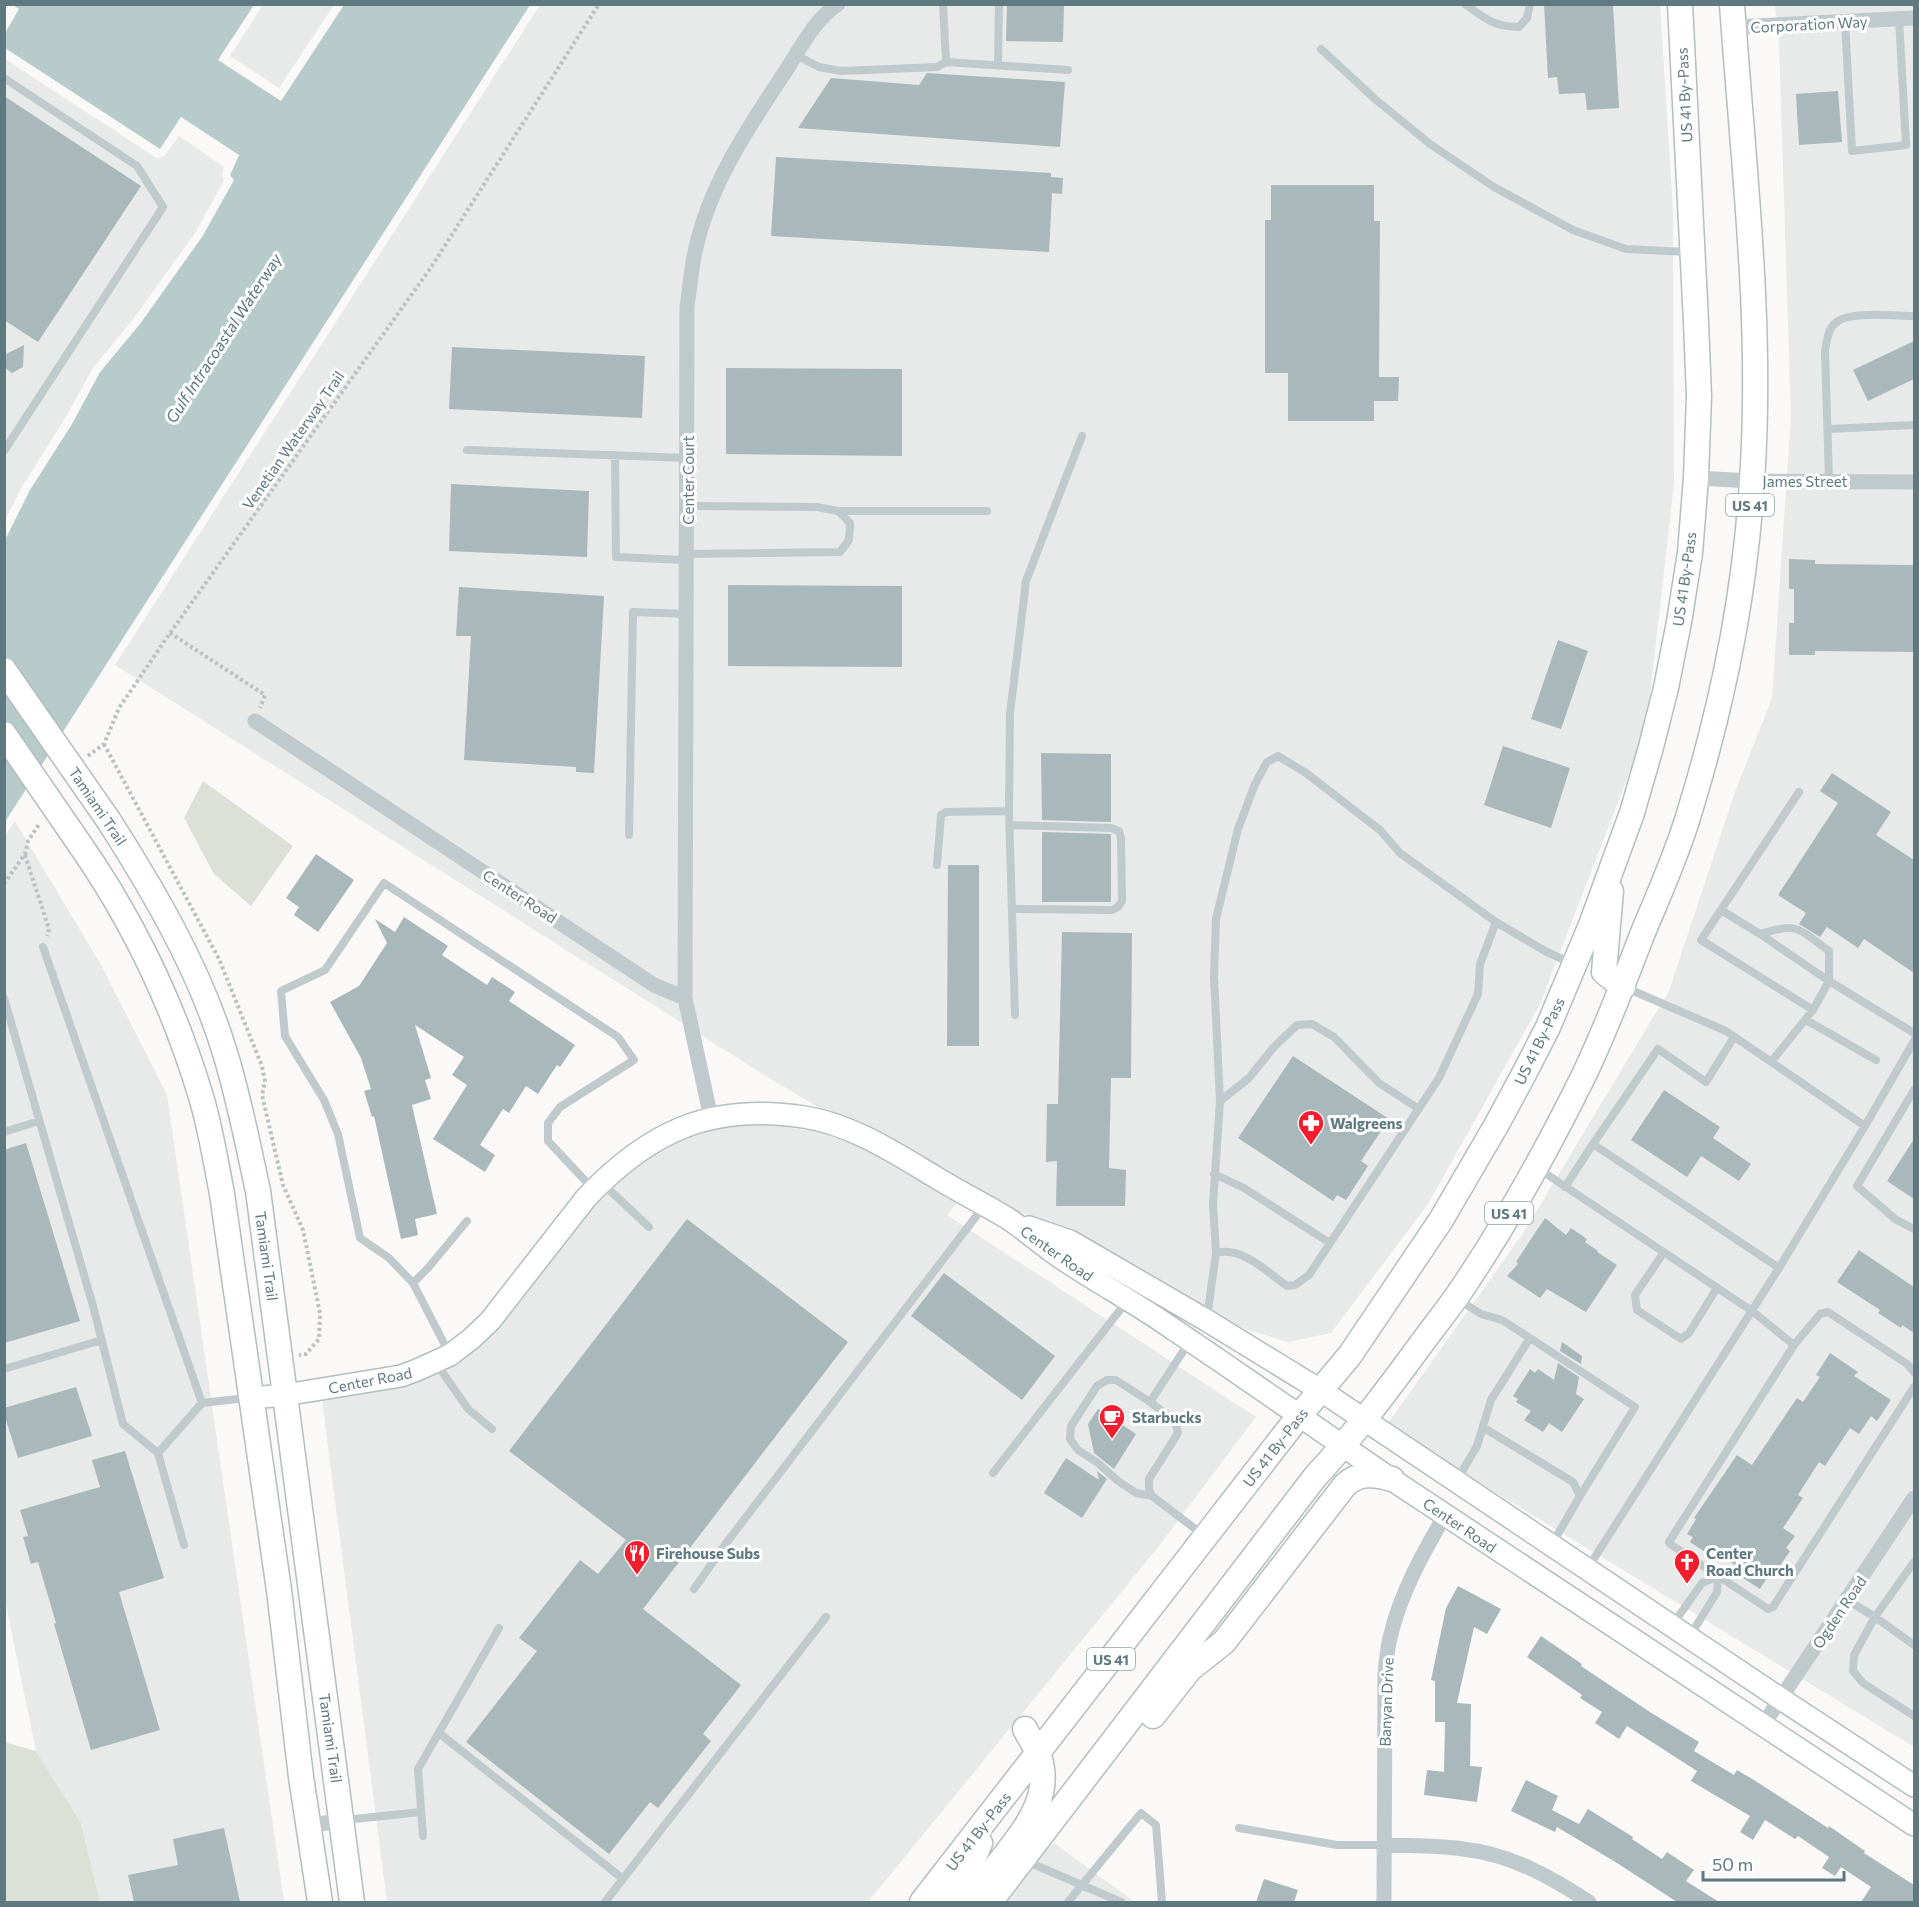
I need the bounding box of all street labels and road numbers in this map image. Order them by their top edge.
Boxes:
street label: Corporation Way [1750,12,1868,36]
street label: US 41 By-Pass [1673,47,1695,143]
street label: Venetian Waterway Trail [238,367,348,513]
street label: Center Court [679,435,697,525]
street label: James Street [1762,472,1848,490]
road number: US 41 [1726,494,1774,516]
street label: US 41 By-Pass [1668,531,1700,627]
street label: Tamiami Trail [65,763,131,849]
street label: Center Road [480,865,560,927]
street label: US 41 By-Pass [1510,994,1568,1088]
road number: US 41 [1485,1202,1533,1224]
street label: Tamiami Trail [252,1210,282,1302]
street label: Center Road [1017,1221,1097,1285]
street label: Center Road [327,1363,413,1397]
street label: US 41 By-Pass [1239,1404,1311,1490]
street label: Center Road [1420,1494,1500,1556]
street label: Ogden Road [1808,1572,1870,1652]
road number: US 41 [1087,1648,1135,1670]
street label: Banyan Drive [1375,1657,1397,1747]
street label: Tamiami Trail [316,1692,346,1784]
street label: US 41 By-Pass [942,1788,1014,1874]

